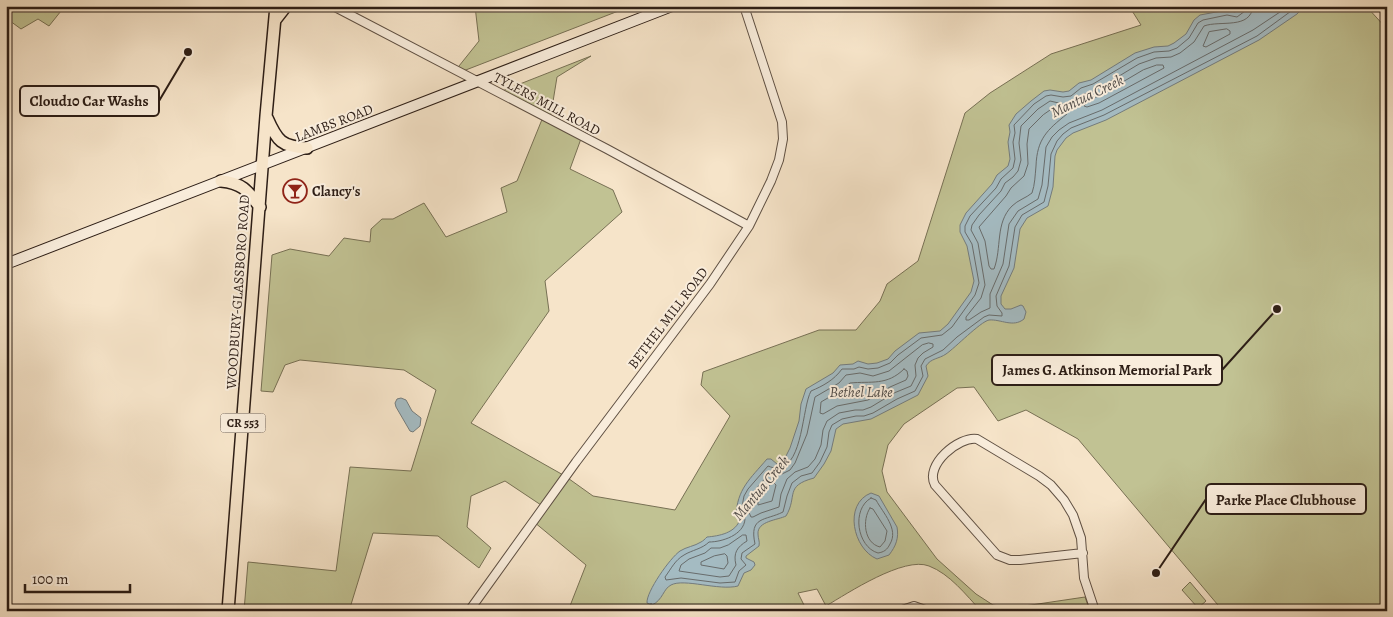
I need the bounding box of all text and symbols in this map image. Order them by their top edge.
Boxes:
street label: TYLERS MILL ROAD [490,68,604,140]
water label: Mantua Creek [1047,70,1127,122]
callout: Cloud10 Car Washs [20,86,159,116]
text: Cloud10 Car Washs [29,91,149,111]
street label: LAMBS ROAD [292,99,376,147]
bar icon: Clancy's [282,178,308,204]
place label: Clancy's [312,182,361,201]
street label: WOODBURY-GLASSBORO ROAD [222,194,254,391]
street label: BETHEL MILL ROAD [624,263,713,373]
callout: James G. Atkinson Memorial Park [992,355,1222,385]
text: James G. Atkinson Memorial Park [1002,360,1212,380]
water label: Bethel Lake [829,382,893,402]
road number: CR 553 [220,413,266,432]
water label: Mantua Creek [728,451,794,524]
callout: Parke Place Clubhouse [1206,484,1366,514]
text: Parke Place Clubhouse [1216,490,1356,510]
scale bar [25,562,130,594]
text: 100 m [32,569,69,589]

